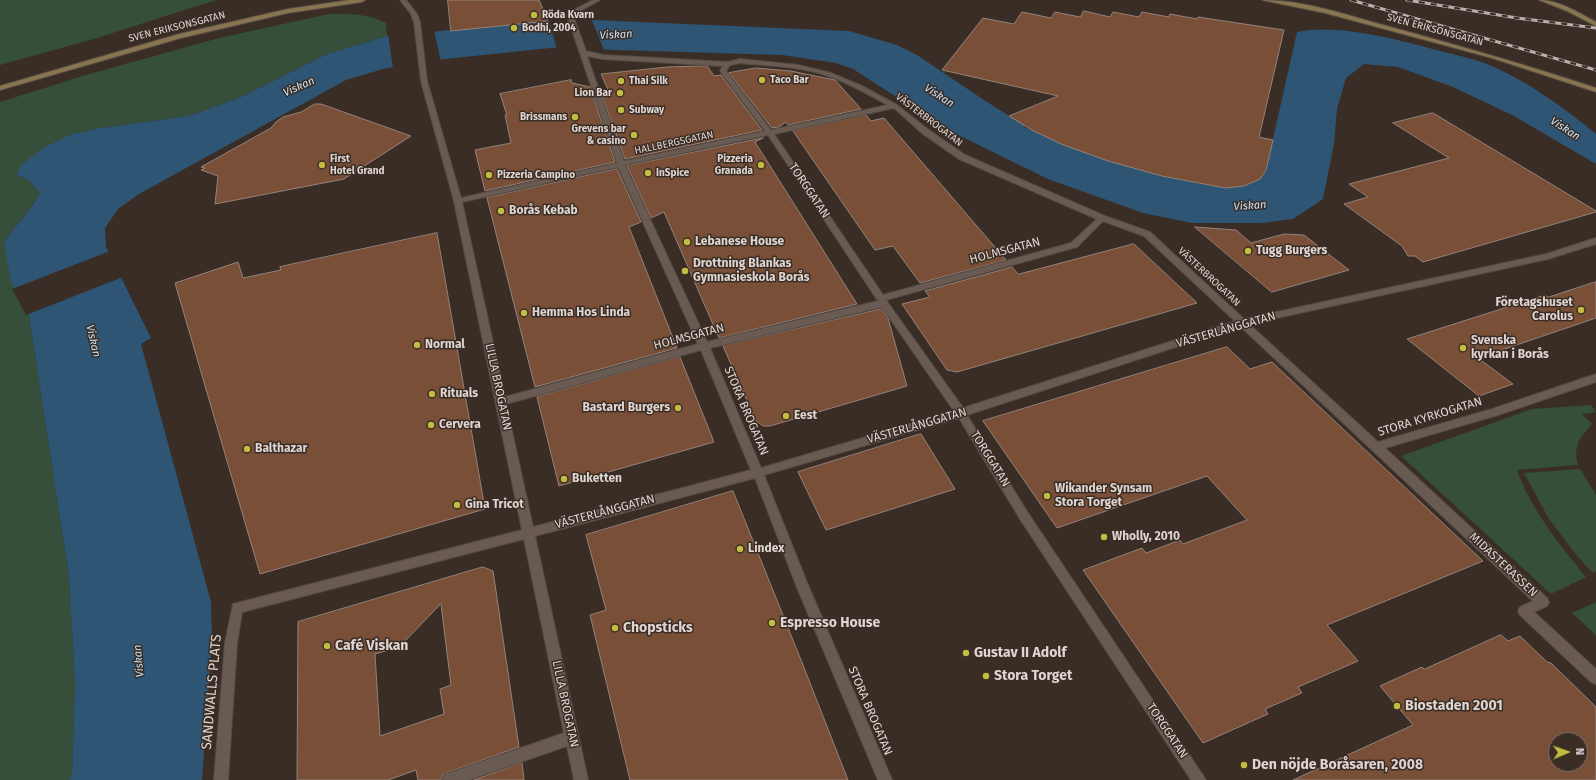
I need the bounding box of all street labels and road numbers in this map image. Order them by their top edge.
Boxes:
street label: SVEN ERIKSONSGATAN [127,9,227,45]
street label: SVEN ERIKSONSGATAN [1386,11,1484,49]
street label: VÄSTERBROGATAN [893,91,965,149]
street label: HALLBERGSGATAN [633,129,715,157]
street label: TORGGATAN [785,161,833,221]
street label: HOLMSGATAN [968,235,1042,267]
street label: VÄSTERBROGATAN [1175,245,1243,309]
street label: VÄSTERLÅNGGATAN [1175,309,1277,351]
street label: HOLMSGATAN [652,321,726,353]
street label: LILLA BROGATAN [482,342,514,432]
street label: STORA BROGATAN [721,364,771,458]
street label: STORA KYRKOGATAN [1376,394,1484,440]
street label: VÄSTERLÅNGGATAN [866,405,968,447]
street label: TORGGATAN [967,428,1013,490]
street label: VÄSTERLÅNGGATAN [554,492,656,532]
street label: MIDASTERASSEN [1466,530,1540,600]
street label: SANDWALLS PLATS [199,634,225,750]
street label: LILLA BROGATAN [549,659,581,749]
street label: STORA BROGATAN [845,664,895,758]
street label: TORGGATAN [1143,701,1191,761]

